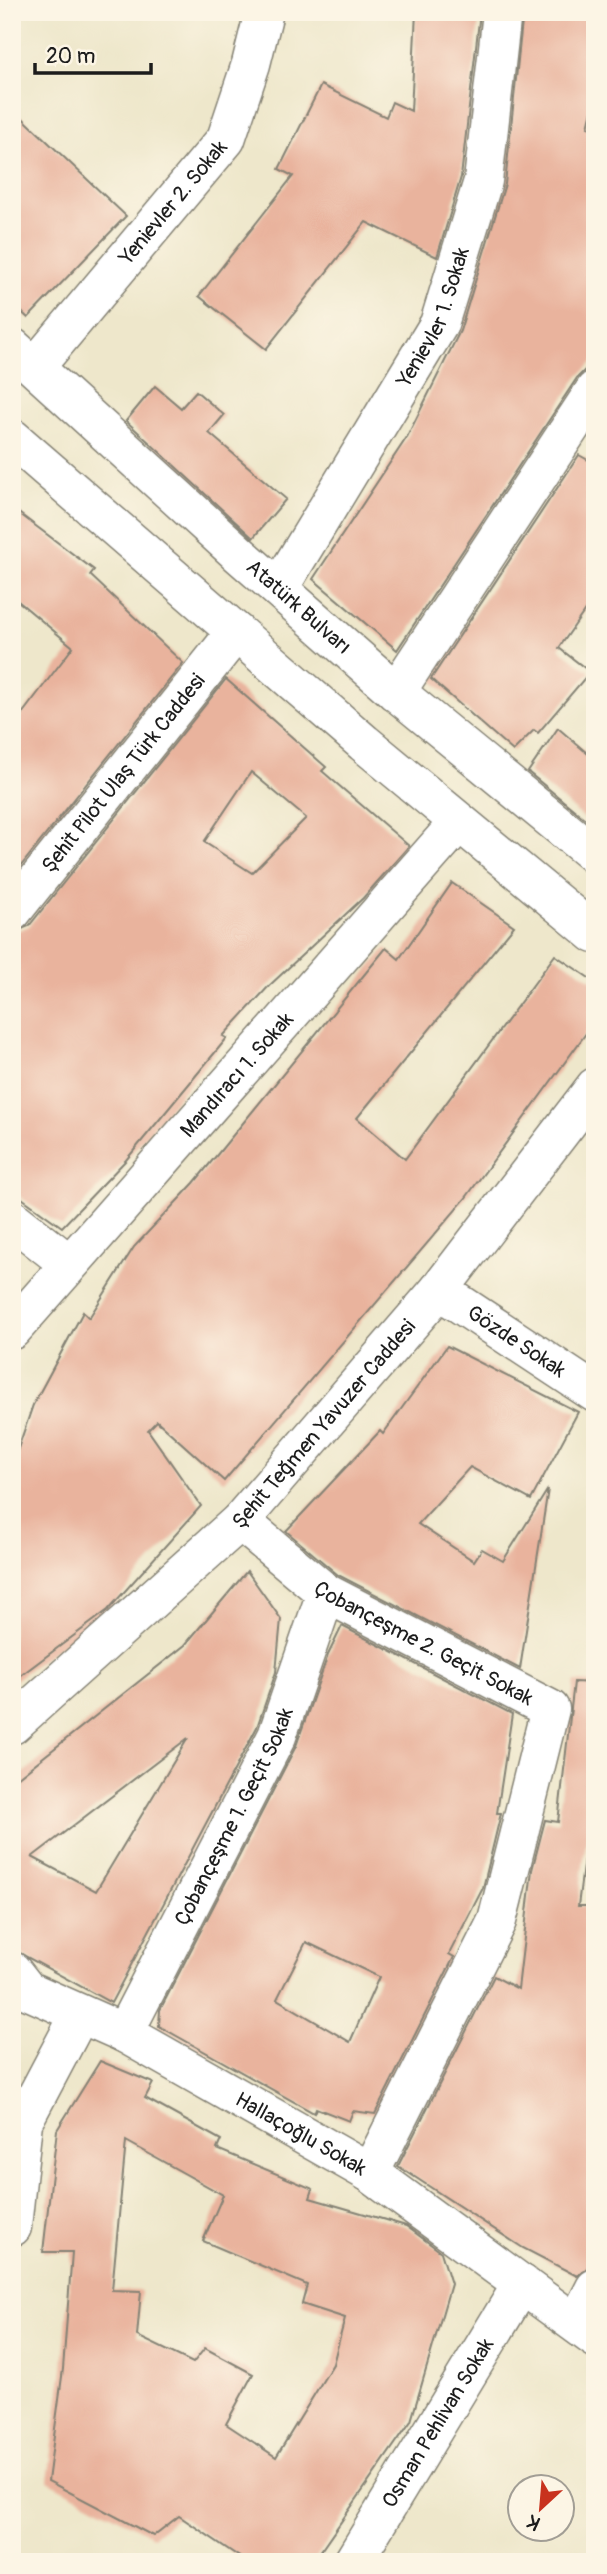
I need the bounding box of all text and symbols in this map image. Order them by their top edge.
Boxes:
scale bar [35,32,150,76]
text: 20 m [46,43,95,70]
street label: Yenievler 2. Sokak [113,134,234,271]
street label: Yenievler 1. Sokak [390,244,476,393]
street label: Atatürk Bulvarı [240,554,357,661]
street label: Şehit Pilot Ulaş Türk Caddesi [36,668,212,878]
street label: Mandıracı 1. Sokak [174,1006,300,1143]
street label: Gözde Sokak [462,1299,571,1384]
street label: Şehit Teğmen Yavuzer Caddesi [226,1314,422,1535]
street label: Çobançeşme 2. Geçit Sokak [308,1575,538,1712]
street label: Çobançeşme 1. Geçit Sokak [169,1704,300,1930]
street label: Hallaçoğlu Sokak [230,2086,372,2182]
street label: Osman Pehlivan Sokak [376,2333,500,2513]
north arrow [505,2472,576,2542]
text: K [523,2509,544,2536]

